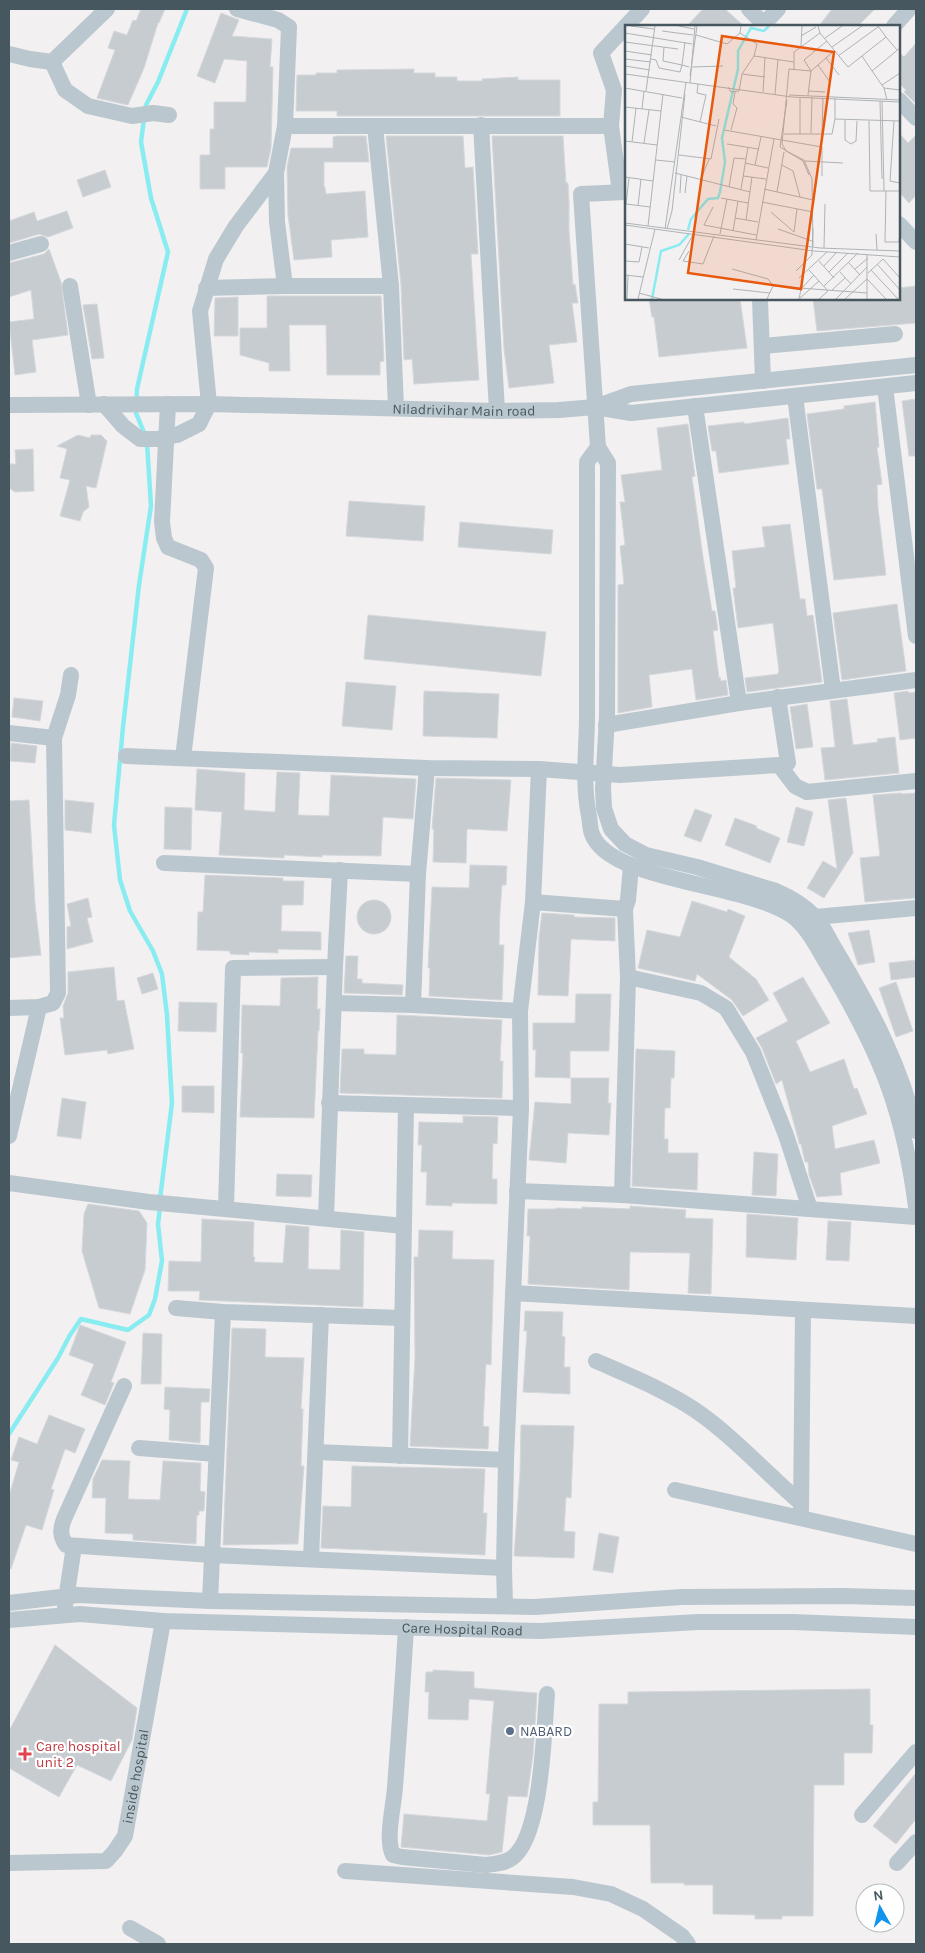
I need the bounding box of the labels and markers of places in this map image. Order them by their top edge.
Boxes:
place label: NABARD [520,1723,572,1740]
marker: NABARD [504,1725,516,1737]
place label: Care hospital unit 2 [36,1738,121,1771]
marker: Care hospital unit 2 [18,1747,32,1761]

